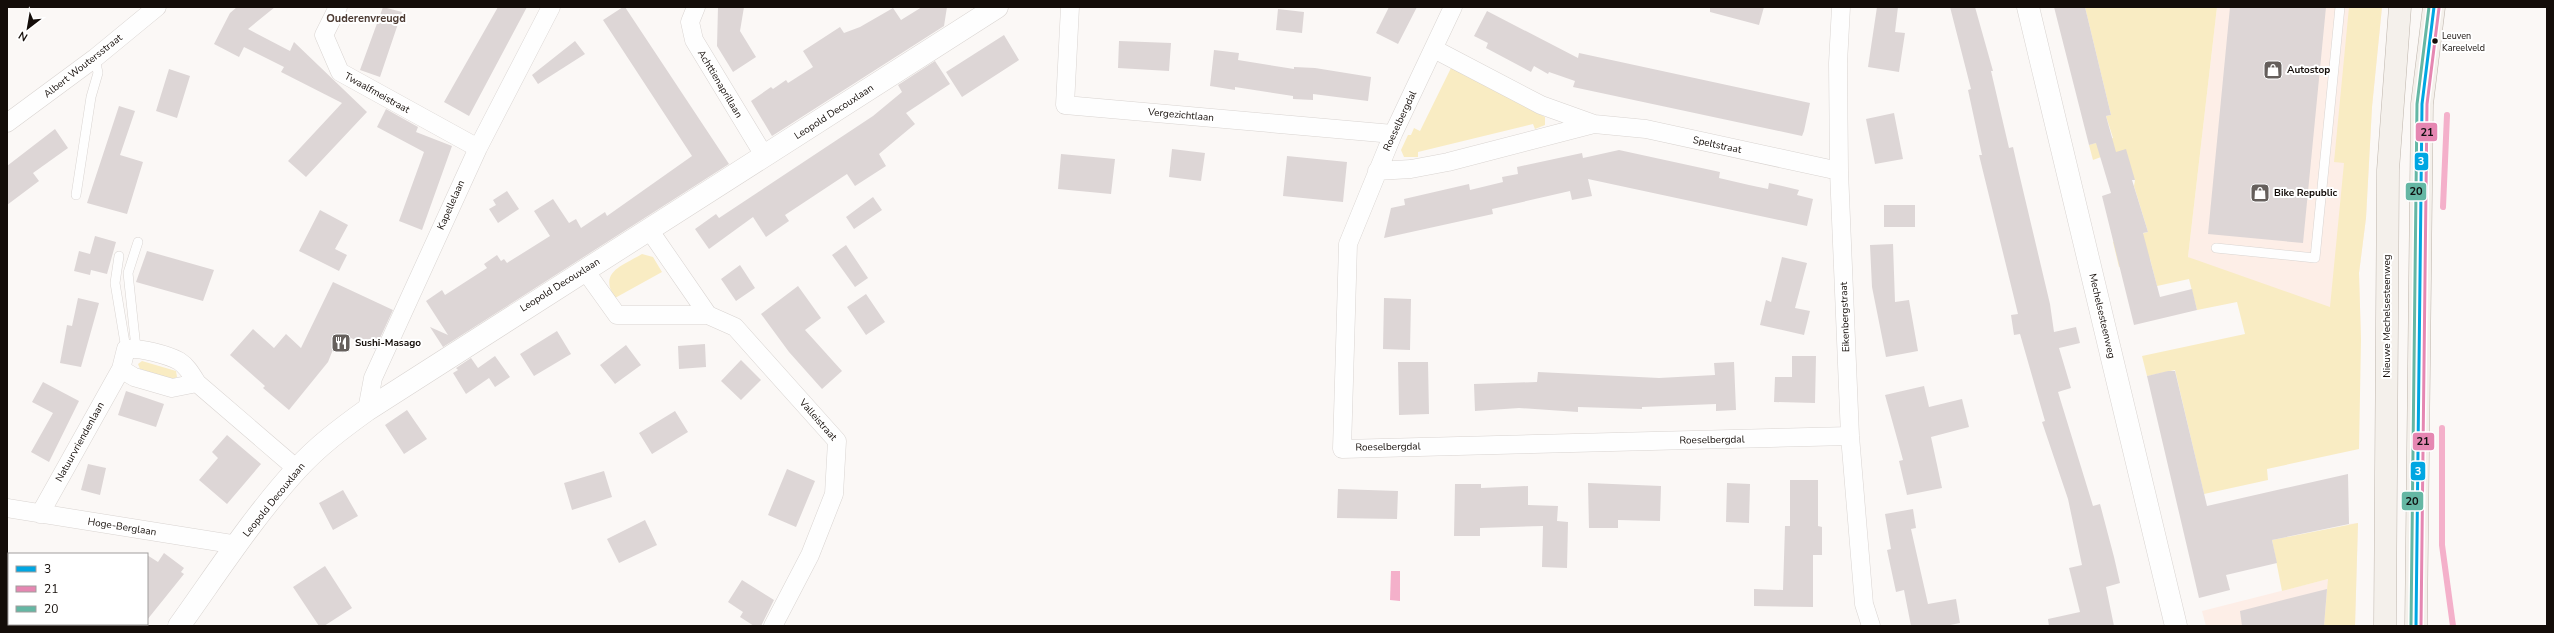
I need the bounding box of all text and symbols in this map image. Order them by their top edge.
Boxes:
north arrow [8,8,48,48]
district label: Ouderenvreugd [326,11,406,26]
text: N [16,28,30,45]
place label: Leuven Kareelveld [2442,30,2485,54]
street label: Albert Woutersstraat [41,31,125,101]
marker: Leuven Kareelveld [2430,36,2440,46]
street label: Achttienaprillaan [694,47,746,121]
shop icon: Autostop [2262,59,2284,81]
place label: Autostop [2287,63,2330,77]
street label: Twaalfmeistraat [342,69,413,117]
street label: Leopold Decouxlaan [792,81,876,143]
street label: Roeselbergdal [1380,88,1420,153]
street label: Vergezichtlaan [1146,105,1215,125]
line badge: 21 [2415,122,2438,142]
text: 21 [2420,125,2434,140]
street label: Speltstraat [1691,133,1743,157]
line badge: 3 [2414,152,2429,171]
text: 3 [2418,154,2424,169]
street label: Kapellelaan [434,178,468,232]
shop icon: Bike Republic [2249,182,2271,204]
line badge: 20 [2405,182,2427,201]
text: 20 [2409,184,2423,199]
place label: Bike Republic [2274,186,2337,200]
street label: Nieuwe Mechelsesteenweg [2380,254,2394,378]
street label: Leopold Decouxlaan [517,255,603,315]
street label: Mechelsesteenweg [2085,272,2119,360]
street label: Eikenbergstraat [1837,281,1853,352]
restaurant icon: Sushi-Masago [330,332,352,354]
place label: Sushi-Masago [355,336,421,350]
street label: Valleistraat [795,395,840,444]
street label: Natuurvriendenlaan [52,400,108,484]
street label: Roeselbergdal [1679,432,1745,448]
line badge: 21 [2412,432,2435,451]
text: 21 [2416,434,2430,449]
street label: Roeselbergdal [1355,439,1421,455]
street label: Leopold Decouxlaan [240,460,308,540]
line badge: 3 [2410,461,2426,481]
text: 3 [2415,464,2421,479]
line badge: 20 [2401,491,2424,511]
text: 20 [2405,494,2419,509]
street label: Hoge-Berglaan [87,515,157,539]
legend [8,553,148,625]
text: 3 [44,561,51,577]
text: 21 [44,581,58,597]
text: 20 [44,601,58,617]

